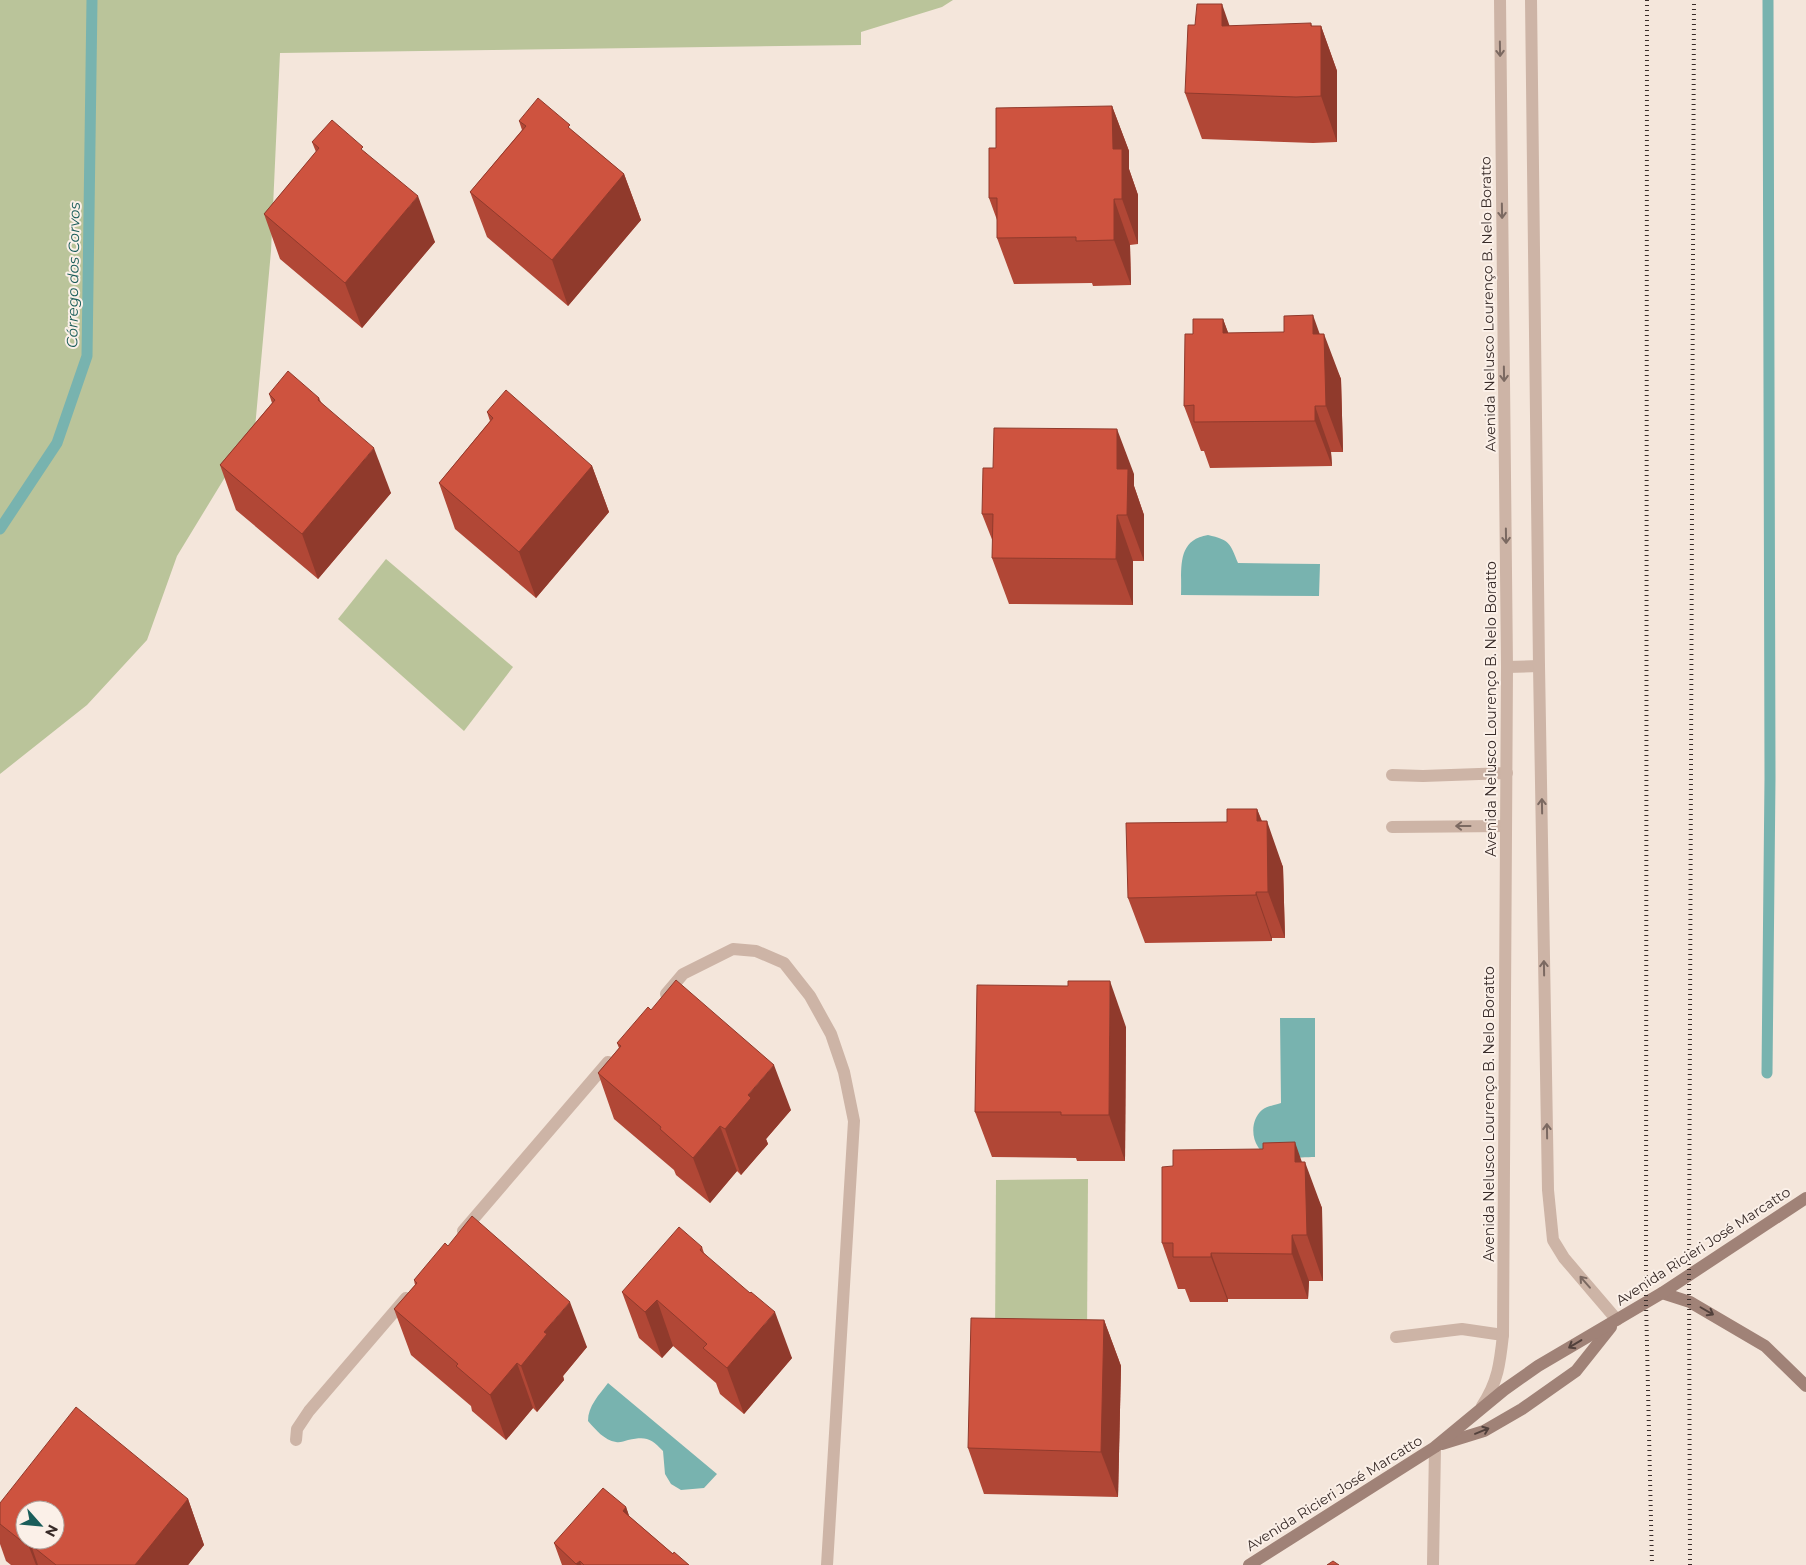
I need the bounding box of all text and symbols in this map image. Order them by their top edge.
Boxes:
one-way arrow [1496,40,1505,56]
street label: Avenida Nelusco Lourenço B. Nelo Boratto [1476,156,1500,452]
water label: Córrego dos Corvos [62,201,84,348]
one-way arrow [1497,202,1507,219]
one-way arrow [1499,365,1509,381]
one-way arrow [1501,528,1510,544]
street label: Avenida Nelusco Lourenço B. Nelo Boratto [1482,561,1500,857]
one-way arrow [1537,798,1546,814]
one-way arrow [1455,821,1472,831]
one-way arrow [1540,961,1549,977]
street label: Avenida Nelusco Lourenço B. Nelo Boratto [1480,966,1498,1262]
one-way arrow [1542,1123,1552,1140]
street label: Avenida Ricieri José Marcatto [1612,1183,1794,1309]
one-way arrow [1579,1276,1591,1289]
one-way arrow [1699,1307,1713,1317]
one-way arrow [1568,1340,1582,1350]
one-way arrow [1474,1426,1489,1435]
street label: Avenida Ricieri José Marcatto [1242,1431,1426,1555]
north arrow [15,1500,65,1550]
text: N [41,1522,62,1540]

